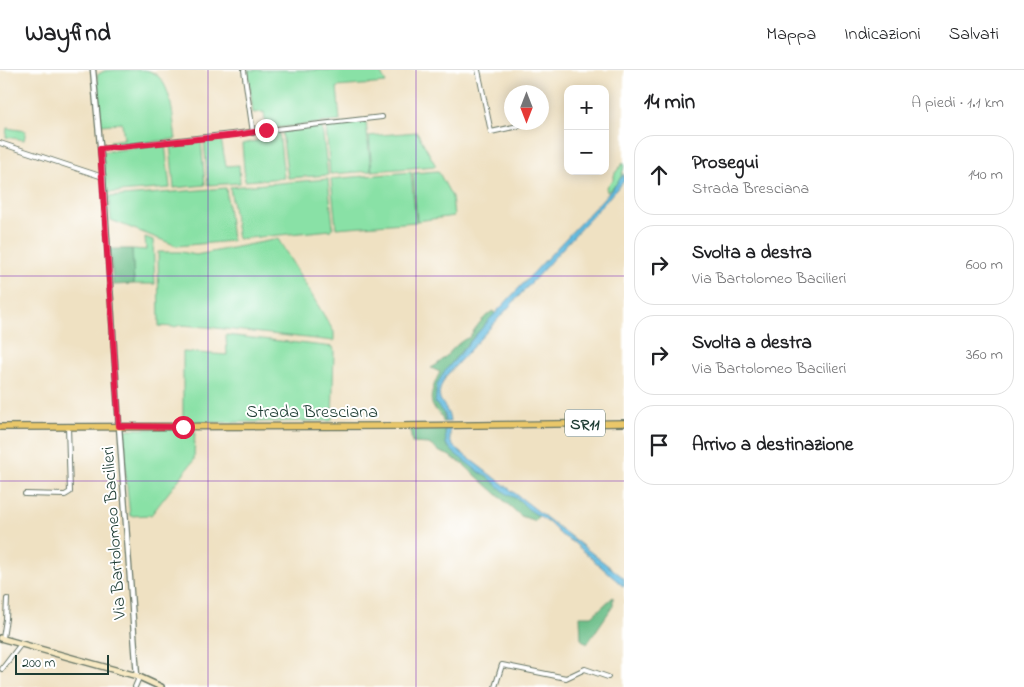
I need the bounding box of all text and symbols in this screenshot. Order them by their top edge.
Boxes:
text: Wayfind [25,17,111,52]
text: Mappa [766,22,816,48]
text: Indicazioni [844,22,921,48]
text: Salvati [949,22,999,48]
north arrow [504,85,549,130]
map controls [564,85,609,175]
button: + [564,85,609,130]
text: 14 min [644,88,695,118]
text: A piedi · 1.1 km [911,91,1004,115]
route end [255,119,278,142]
button: − [564,130,609,175]
text: Prosegui [692,150,759,177]
icon: ahead [645,161,673,189]
text: 140 m [968,163,1003,187]
text: Strada Bresciana [692,177,809,201]
text: Svolta a destra [692,240,812,267]
icon: right [645,251,673,279]
text: 600 m [966,253,1003,277]
text: Via Bartolomeo Bacilieri [692,267,846,291]
text: Svolta a destra [692,330,812,357]
icon: right [645,341,673,369]
text: 360 m [966,343,1003,367]
text: Via Bartolomeo Bacilieri [692,357,846,381]
street label: Strada Bresciana [246,400,378,426]
road number: SR11 [565,409,605,436]
route start [172,416,195,439]
icon: arrive [645,431,673,459]
text: Arrivo a destinazione [692,432,853,459]
street label: Via Bartolomeo Bacilieri [96,445,134,621]
scale bar [15,652,109,675]
text: 200 m [22,653,55,674]

